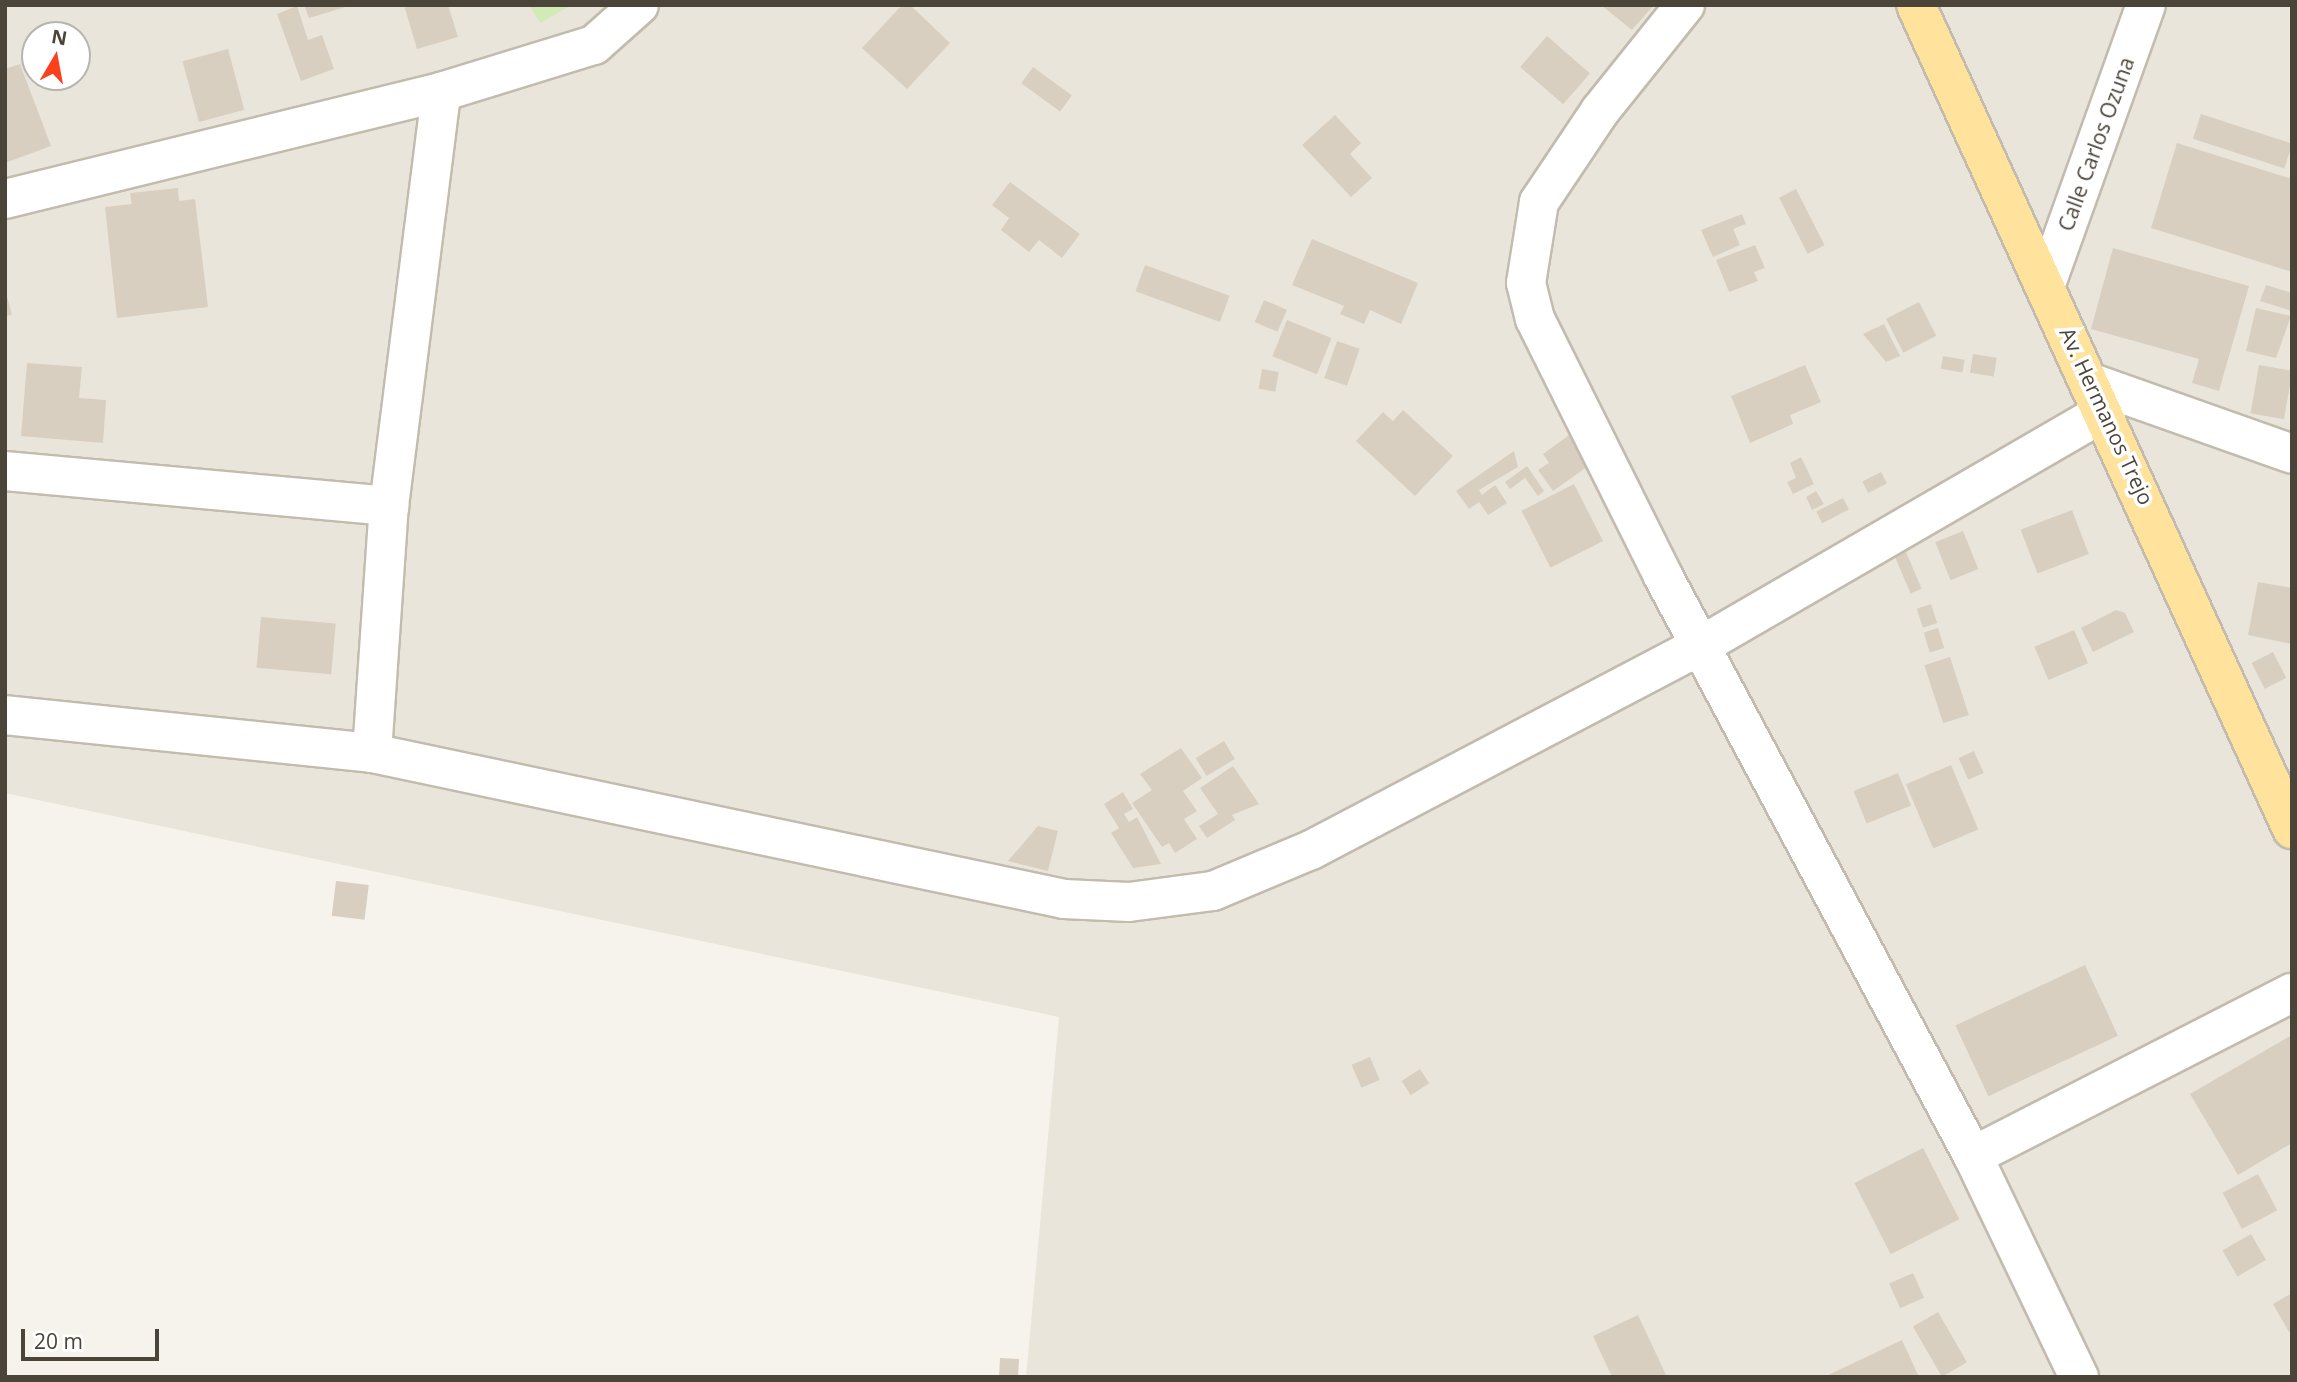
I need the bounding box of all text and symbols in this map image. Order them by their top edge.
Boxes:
north arrow [21,21,91,91]
text: N [49,23,69,51]
street label: Calle Carlos Ozuna [2053,54,2139,234]
street label: Av. Hermanos Trejo [2055,323,2159,509]
scale bar [24,1316,163,1360]
text: 20 m [34,1327,83,1355]

